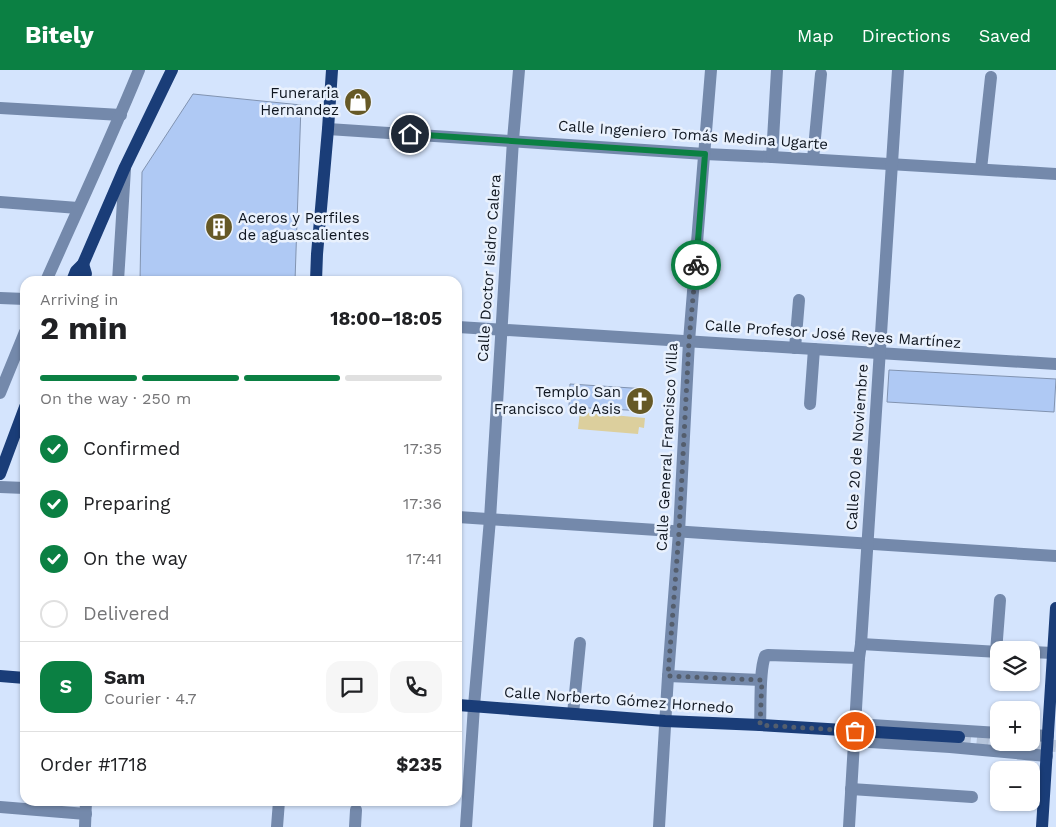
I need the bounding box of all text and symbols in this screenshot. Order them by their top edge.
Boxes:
text: Bitely [25,21,94,49]
text: Map [797,25,834,46]
text: Directions [862,25,951,46]
text: Saved [979,25,1031,46]
place label: Funeraria Hernandez [260,84,340,119]
shop icon: Funeraria Hernandez [343,87,373,117]
pin [389,113,431,155]
street label: Calle Ingeniero Tomás Medina Ugarte [557,117,829,153]
icon: home [396,120,424,148]
street label: Calle Doctor Isidro Calera [473,173,505,362]
place label: Aceros y Perfiles de aguascalientes [238,209,370,244]
building icon: Aceros y Perfiles de aguascalientes [204,212,234,242]
courier [671,240,721,290]
icon: bike [682,251,710,279]
text: Arriving in [40,290,118,309]
text: 18:00–18:05 [330,307,442,330]
text: 2 min [40,309,128,347]
street label: Calle Profesor José Reyes Martínez [704,316,962,352]
street label: Calle General Francisco Villa [653,342,681,552]
street label: Calle 20 de Noviembre [842,363,872,531]
place label: Templo San Francisco de Asis [494,383,621,418]
church icon: Templo San Francisco de Asis [625,386,655,416]
text: On the way · 250 m [40,389,191,408]
icon: check [40,435,68,463]
text: Confirmed [83,437,180,460]
text: 17:35 [403,439,442,458]
icon: check [40,490,68,518]
text: Preparing [83,492,170,515]
text: 17:36 [403,494,442,513]
icon: check [40,545,68,573]
text: On the way [83,547,187,570]
text: 17:41 [406,549,442,568]
text: Delivered [83,602,170,625]
map controls [990,641,1040,811]
button: layers [990,641,1040,691]
button: chat [326,661,378,713]
button: phone [390,661,442,713]
text: Sam [104,666,145,689]
text: S [60,675,72,698]
street label: Calle Norberto Gómez Hornedo [504,683,734,717]
text: Courier · 4.7 [104,689,197,708]
button: + [990,701,1040,751]
pin [834,710,876,752]
icon: bag [841,717,869,745]
text: Order #1718 [40,753,148,776]
text: $235 [396,753,442,776]
button: − [990,761,1040,811]

